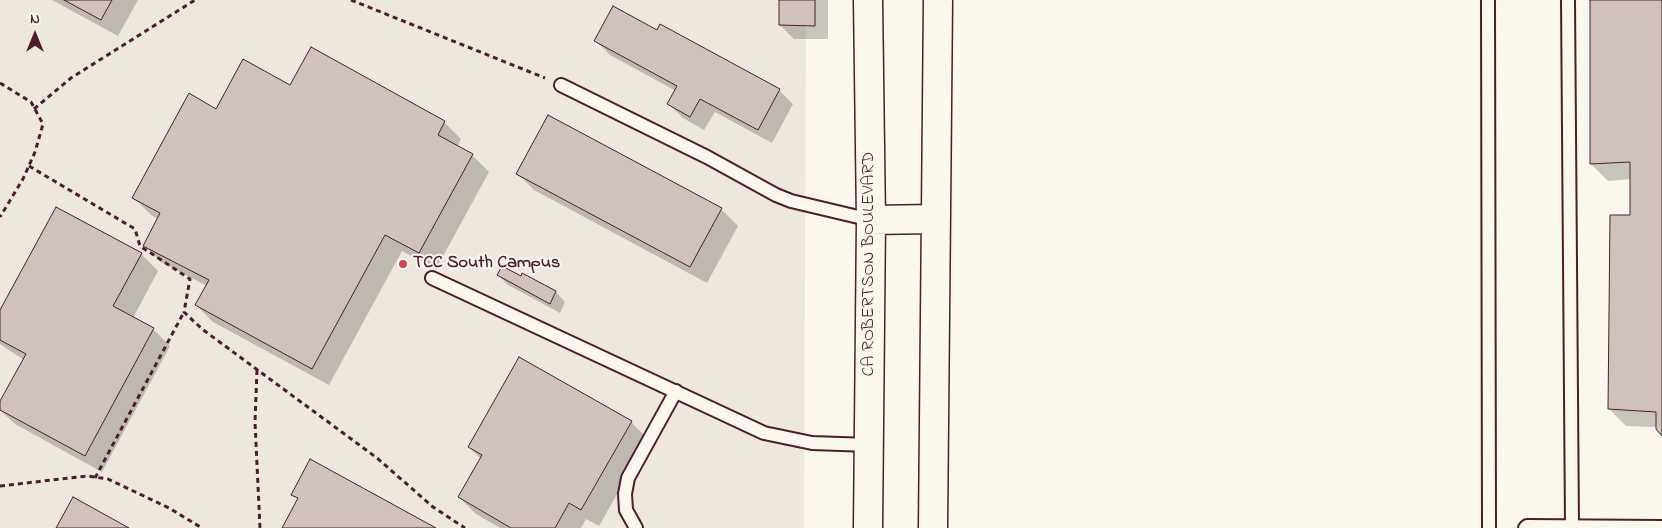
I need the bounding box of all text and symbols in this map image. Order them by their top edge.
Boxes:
text: N [30,9,40,30]
north arrow [10,10,60,60]
street label: CA ROBERTSON BOULEVARD [859,151,881,377]
place label: TCC South Campus [413,253,560,275]
marker: TCC South Campus [397,258,409,270]

